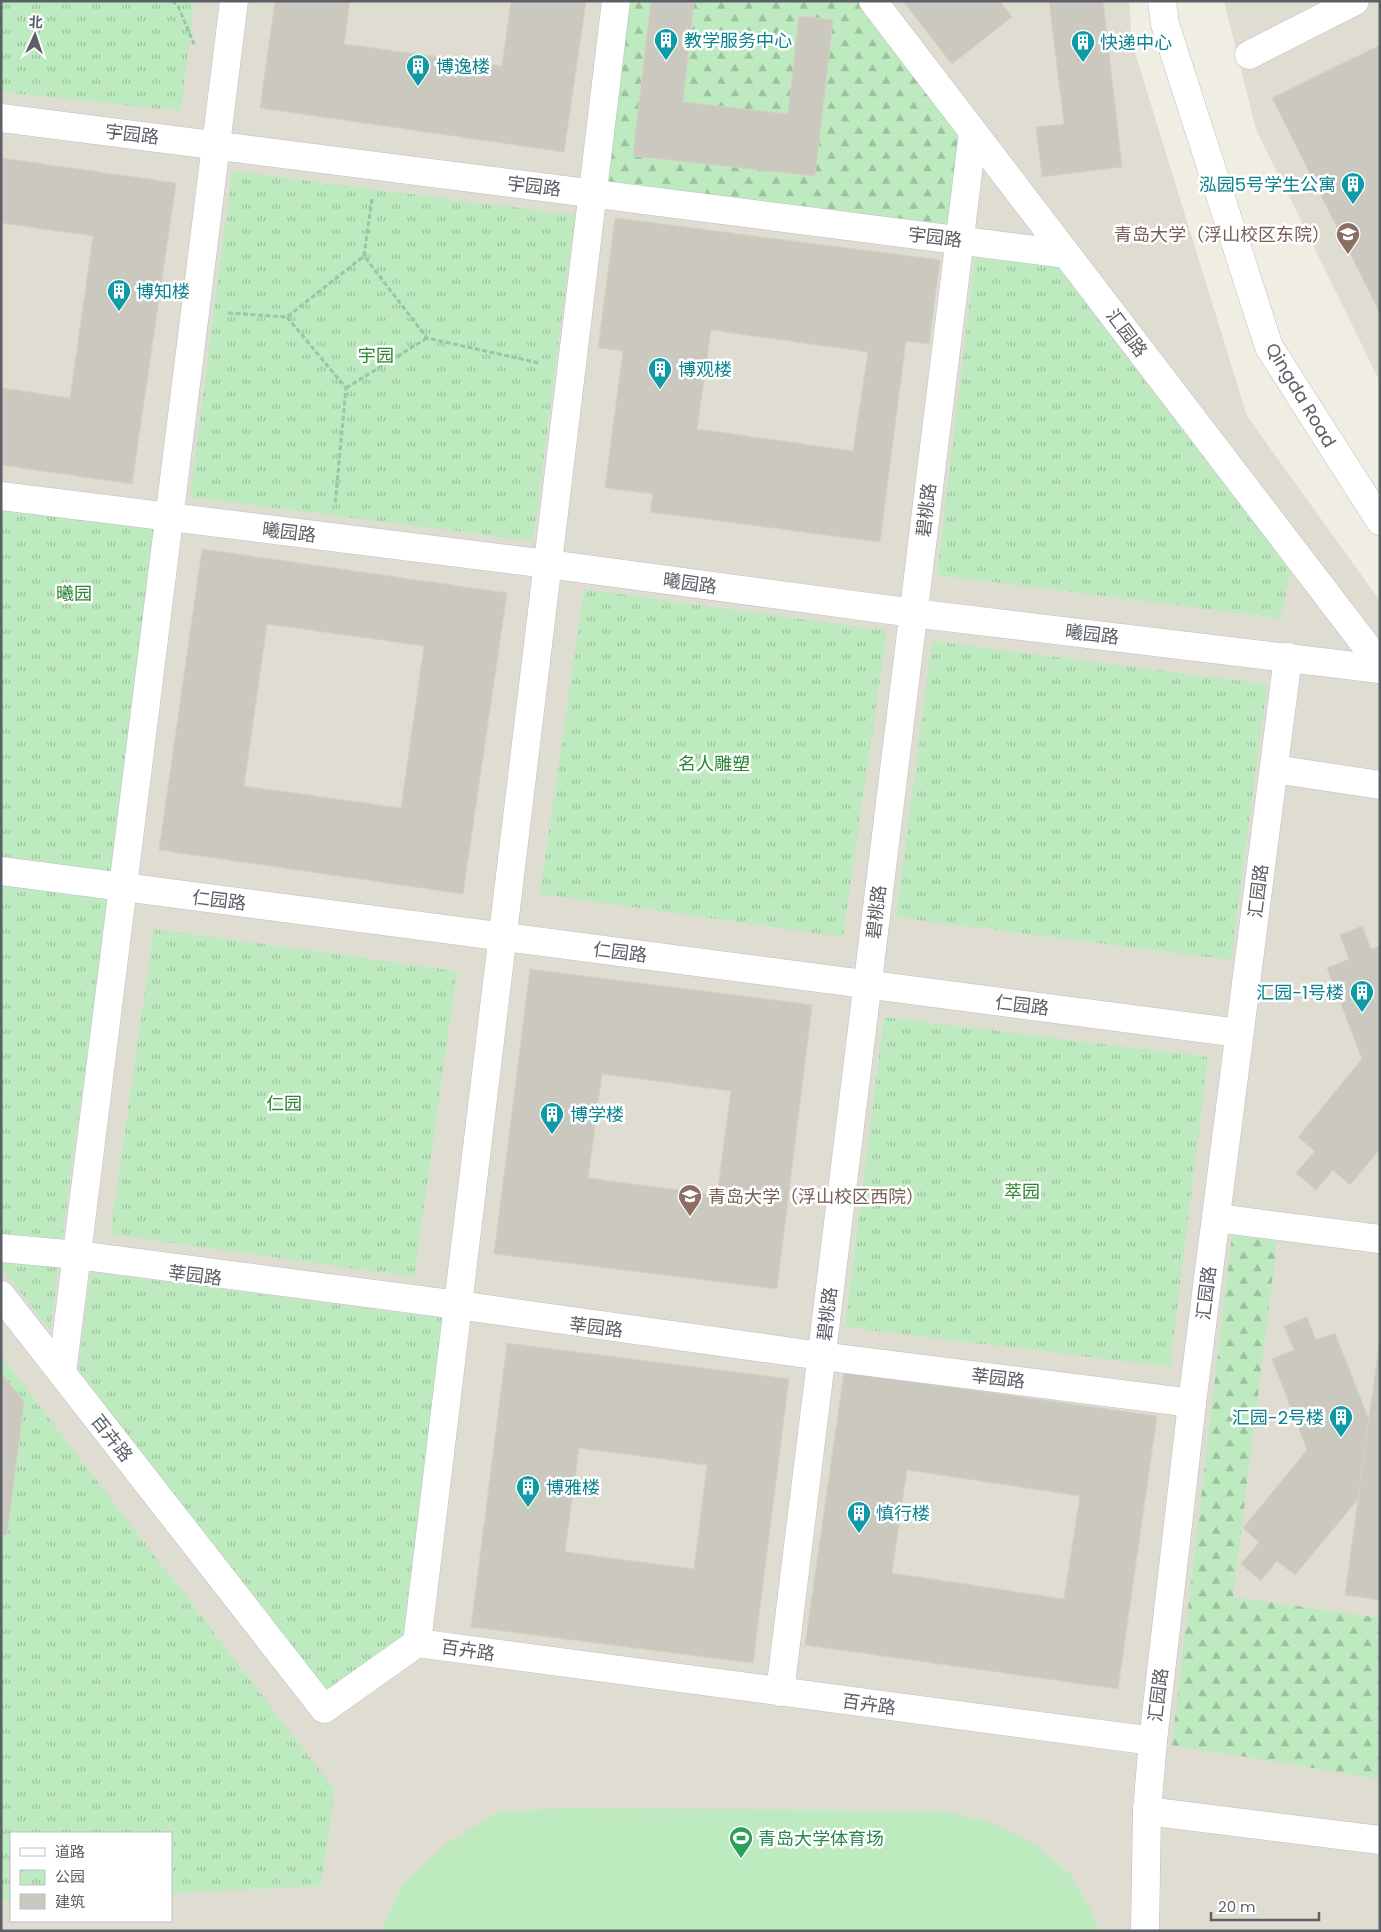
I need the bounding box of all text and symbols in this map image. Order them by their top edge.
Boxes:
north arrow [10,10,60,60]
text: 北 [28,12,43,32]
building icon: 教学服务中心 [653,27,679,61]
place label: 教学服务中心 [684,28,792,53]
building icon: 快递中心 [1070,29,1096,63]
place label: 快递中心 [1100,30,1172,55]
building icon: 博逸楼 [405,53,431,87]
place label: 博逸楼 [436,54,490,79]
street label: 宇园路 [104,118,160,150]
street label: 宇园路 [506,170,562,202]
building icon: 泓园5号学生公寓 [1340,171,1366,205]
place label: 泓园5号学生公寓 [1199,172,1336,197]
street label: 宇园路 [907,221,963,253]
school or university icon: 青岛大学（浮山校区东院） [1335,221,1361,255]
place label: 青岛大学（浮山校区东院） [1114,222,1330,247]
building icon: 博知楼 [106,278,132,312]
place label: 博知楼 [136,279,190,304]
street label: 汇园路 [1101,304,1153,362]
street label: Qingda Road [1260,338,1342,452]
park label: 宇园 [358,343,394,368]
building icon: 博观楼 [647,356,673,390]
place label: 博观楼 [678,357,732,382]
street label: 碧桃路 [910,482,942,538]
street label: 曦园路 [261,516,317,548]
street label: 曦园路 [662,567,718,599]
park label: 曦园 [56,581,92,606]
street label: 曦园路 [1064,618,1120,650]
park label: 名人雕塑 [678,751,750,776]
street label: 汇园路 [1242,863,1274,919]
street label: 仁园路 [191,884,247,916]
street label: 碧桃路 [860,884,892,940]
street label: 仁园路 [592,936,648,968]
building icon: 汇园-1号楼 [1349,979,1375,1013]
place label: 汇园-1号楼 [1256,980,1344,1005]
street label: 仁园路 [994,989,1050,1021]
park label: 仁园 [266,1091,302,1116]
building icon: 博学楼 [539,1101,565,1135]
place label: 博学楼 [570,1102,624,1127]
park label: 萃园 [1004,1179,1040,1204]
school or university icon: 青岛大学（浮山校区西院） [677,1183,703,1217]
place label: 青岛大学（浮山校区西院） [708,1184,924,1209]
street label: 莘园路 [167,1259,223,1291]
street label: 汇园路 [1190,1265,1222,1321]
street label: 碧桃路 [811,1286,843,1342]
street label: 莘园路 [568,1311,624,1343]
street label: 莘园路 [970,1362,1026,1394]
building icon: 汇园-2号楼 [1328,1404,1354,1438]
place label: 汇园-2号楼 [1232,1405,1324,1430]
street label: 百卉路 [86,1409,138,1467]
building icon: 博雅楼 [515,1474,541,1508]
place label: 博雅楼 [546,1475,600,1500]
building icon: 慎行楼 [846,1500,872,1534]
place label: 慎行楼 [876,1501,930,1526]
street label: 百卉路 [440,1634,496,1666]
street label: 汇园路 [1142,1667,1174,1723]
street label: 百卉路 [841,1688,897,1720]
sports icon: 青岛大学体育场 [728,1825,754,1859]
place label: 青岛大学体育场 [758,1826,884,1851]
legend [10,1832,172,1922]
text: 道路 [55,1841,85,1862]
text: 公园 [55,1866,85,1887]
scale bar [1211,1890,1318,1922]
text: 建筑 [55,1891,85,1912]
text: 20 m [1218,1896,1256,1917]

